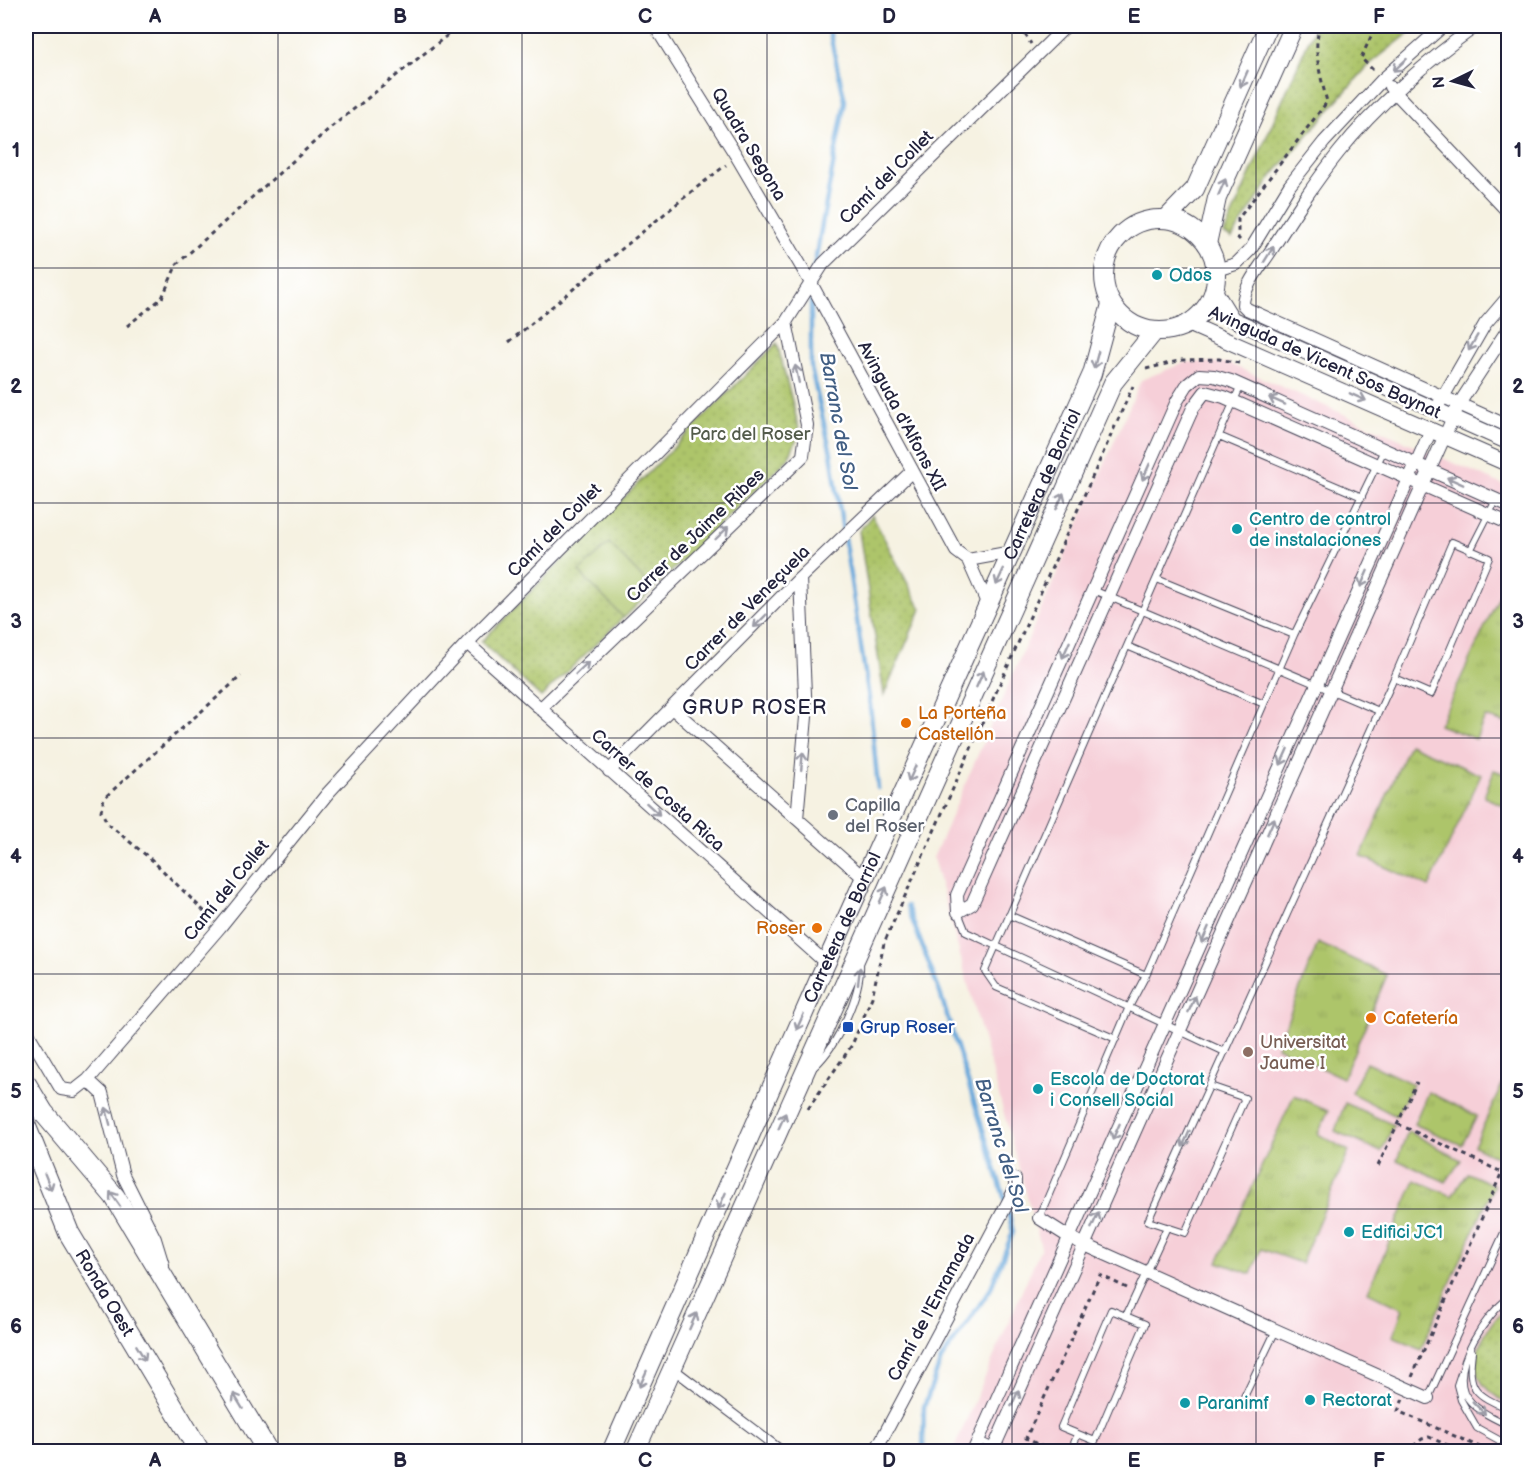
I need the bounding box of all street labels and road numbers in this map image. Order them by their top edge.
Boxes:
street label: Quadra Segona [707,84,791,204]
street label: Camí del Collet [835,126,938,229]
street label: Avinguda de Vicent Sos Baynat [1206,302,1445,423]
street label: Avinguda d'Alfons XII [853,338,950,495]
street label: Carretera de Borriol [999,406,1086,564]
street label: Carrer de Jaime Ribes [622,464,769,607]
street label: Camí del Collet [503,479,606,582]
street label: Carrer de Veneçuela [680,541,814,675]
street label: Carrer de Costa Rica [587,725,729,856]
street label: Camí del Collet [179,835,274,945]
street label: Carretera de Borriol [800,849,886,1007]
street label: Camí de l'Enramada [883,1230,979,1385]
street label: Ronda Oest [70,1246,139,1341]

